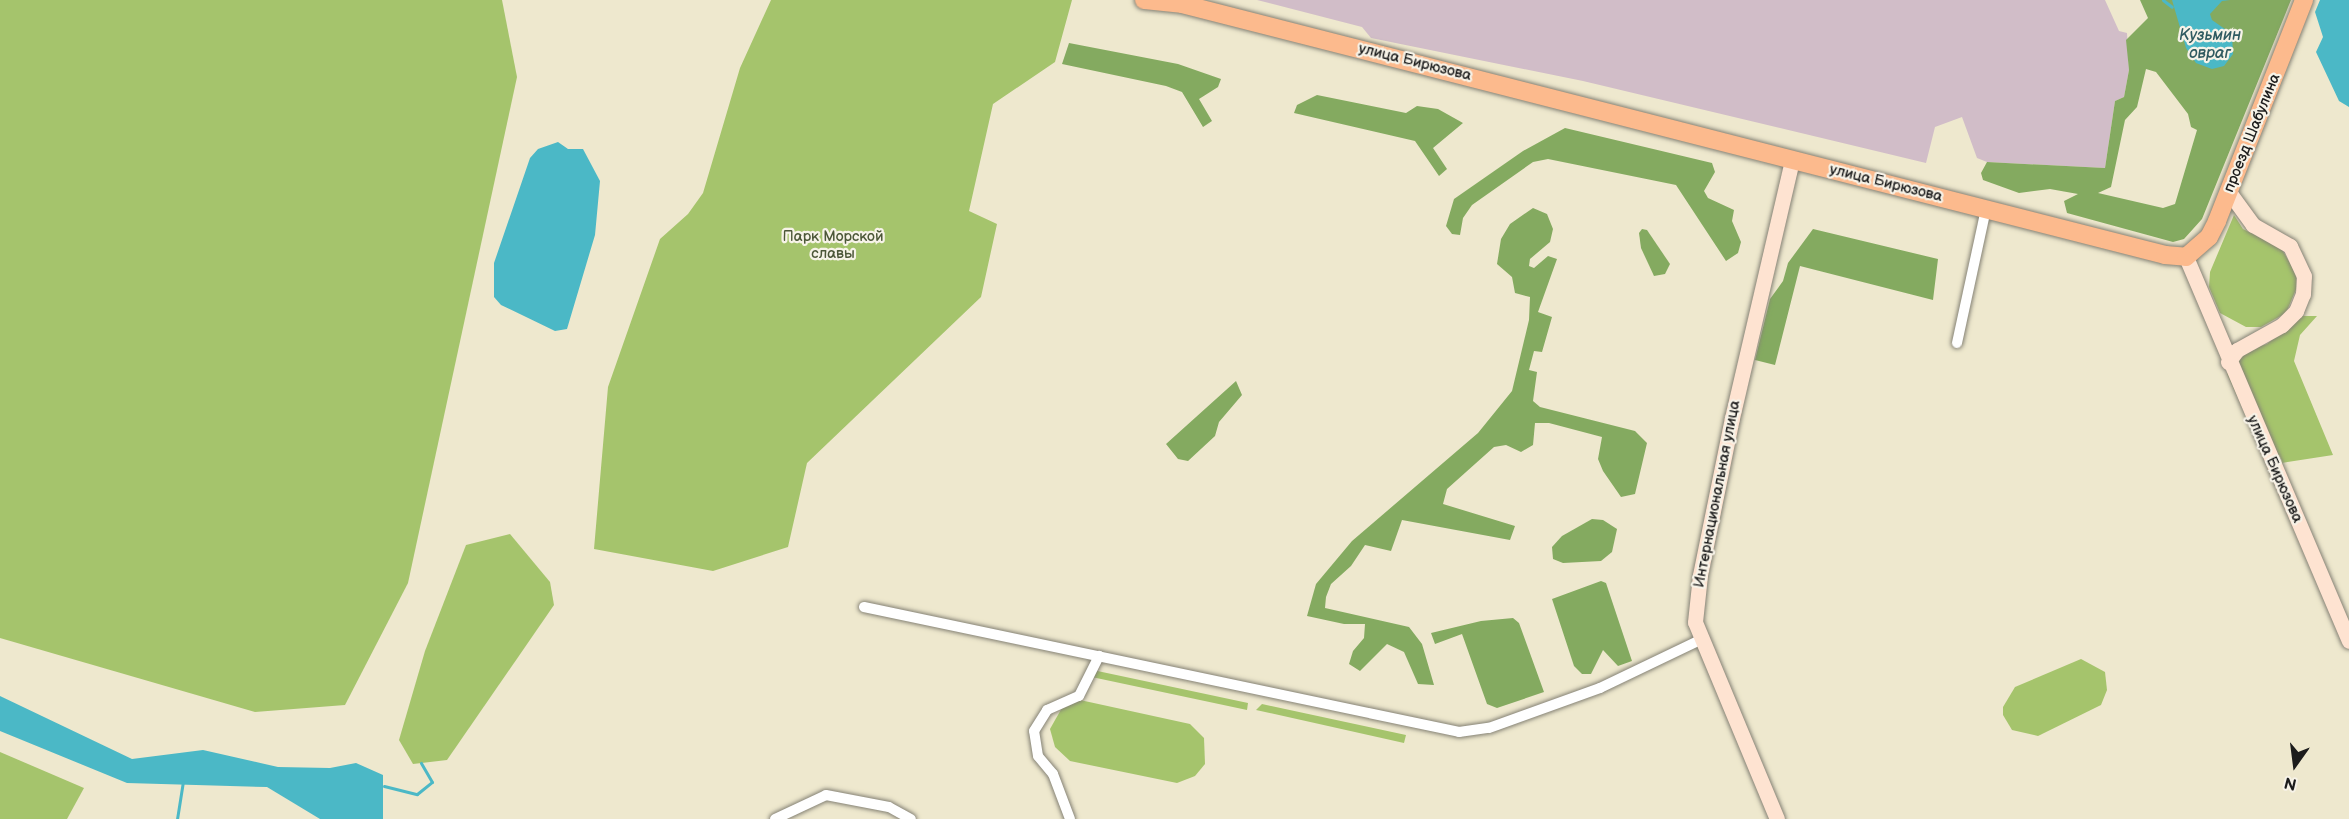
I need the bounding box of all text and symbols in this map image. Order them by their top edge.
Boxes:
water label: Кузьмин овраг [2179,26,2241,64]
street label: улица Бирюзова [1357,39,1473,85]
street label: проезд Шабулина [2220,71,2284,195]
street label: улица Бирюзова [1828,160,1944,206]
park label: Парк Морской славы [783,227,883,262]
street label: Интернациональная улица [1690,399,1744,589]
street label: улица Бирюзова [2243,413,2307,525]
north arrow [2265,735,2325,795]
text: N [2282,772,2299,794]

